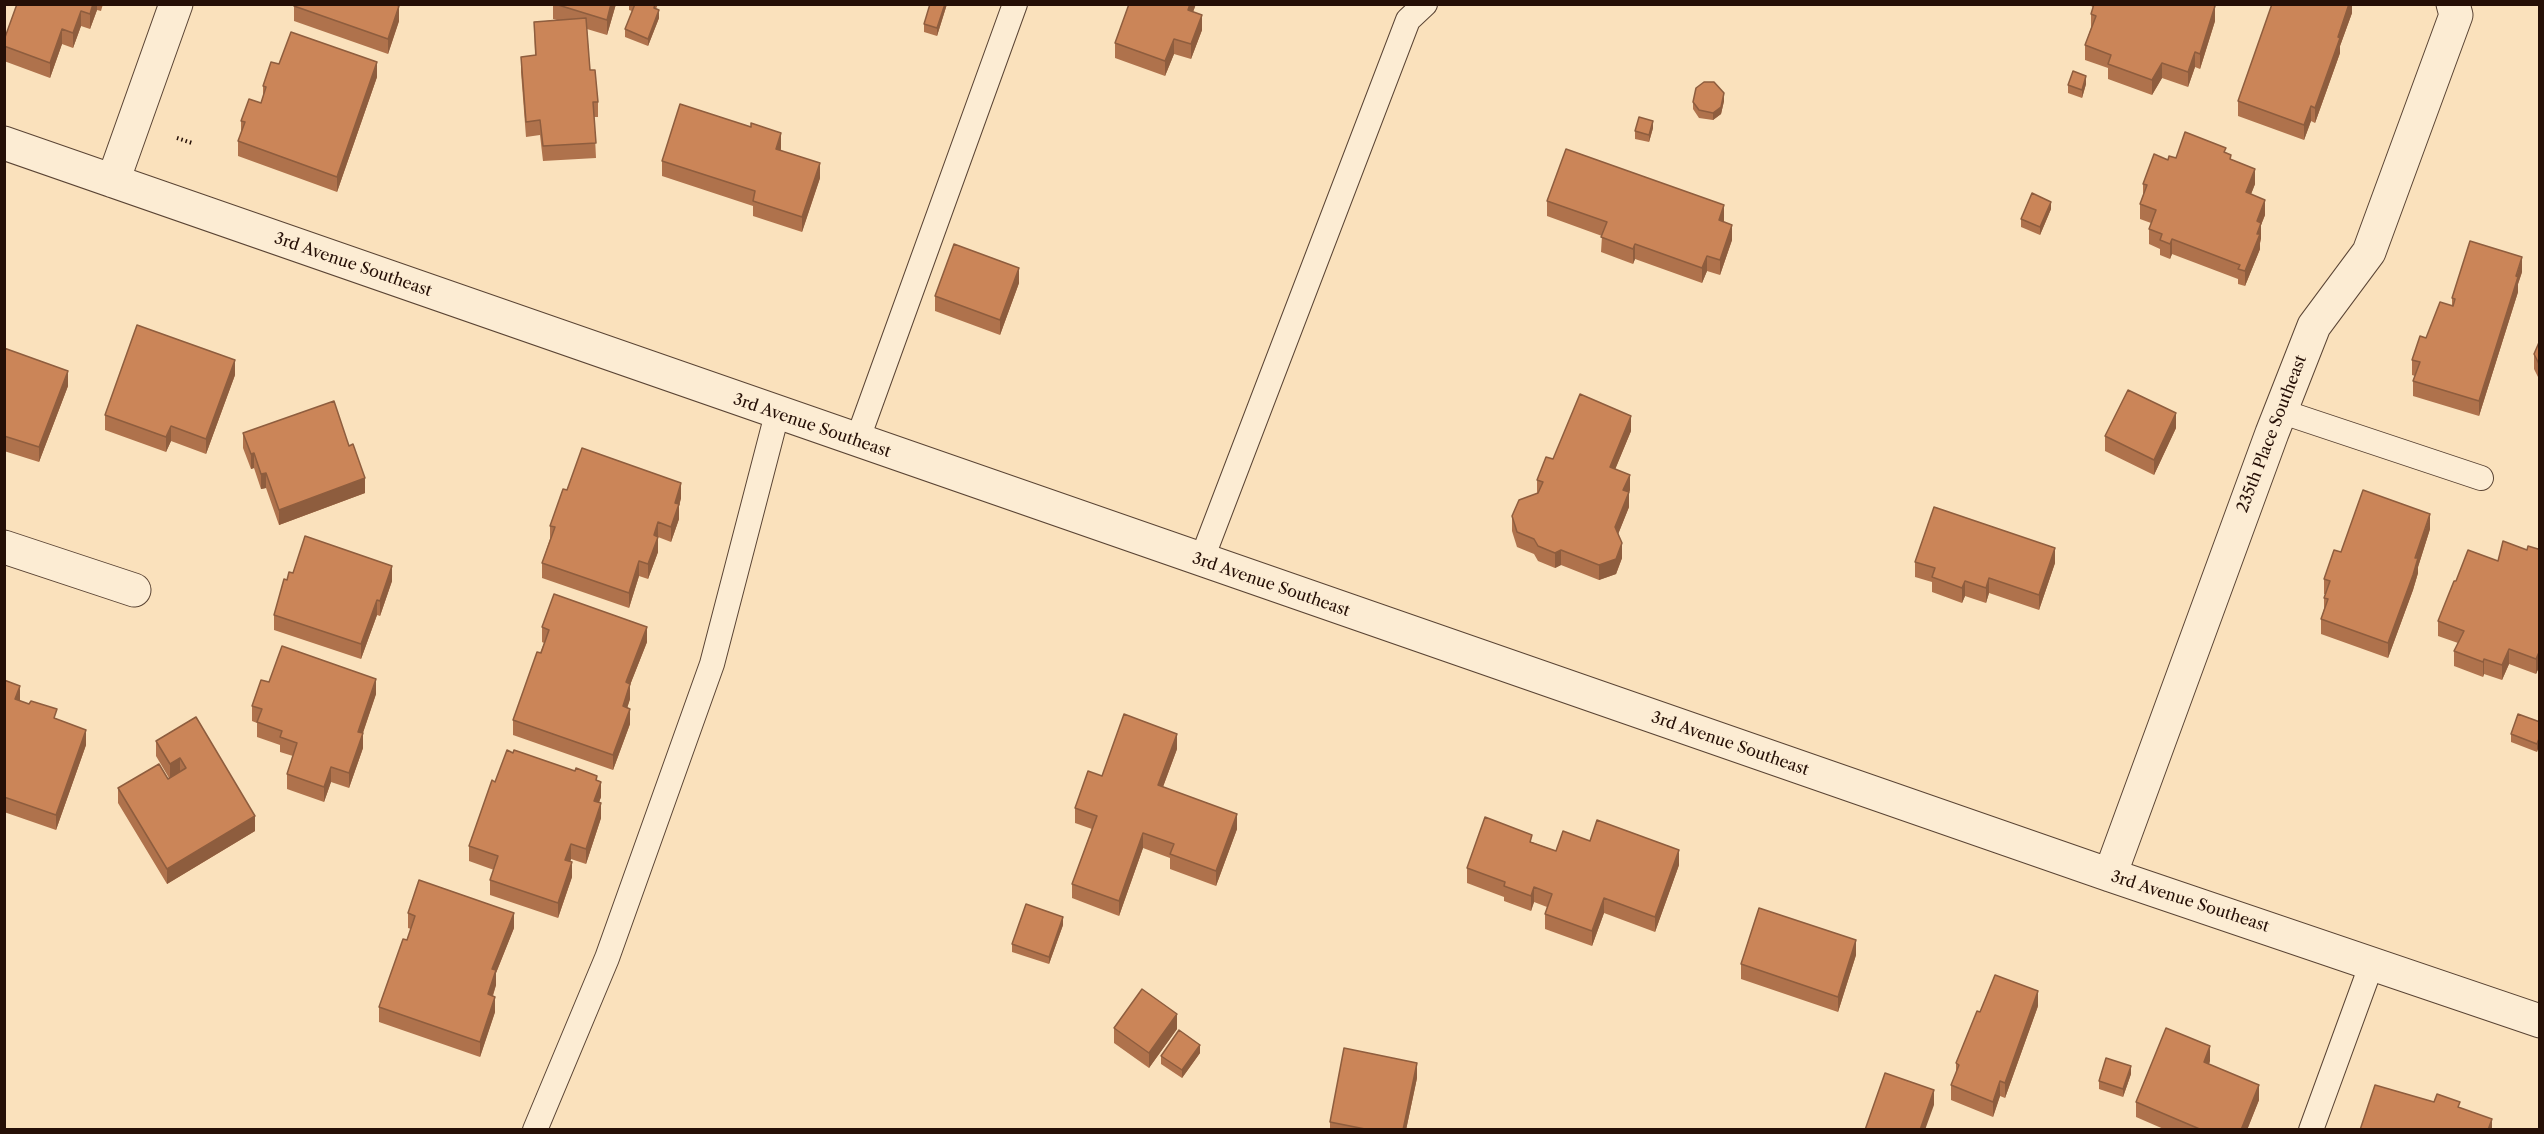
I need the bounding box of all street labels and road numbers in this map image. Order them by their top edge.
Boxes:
street label: 3rd Avenue Southeast [272,229,434,301]
street label: 235th Place Southeast [2233,353,2311,515]
street label: 3rd Avenue Southeast [731,390,893,462]
street label: 3rd Avenue Southeast [1190,549,1352,621]
street label: 3rd Avenue Southeast [1649,708,1811,780]
street label: 3rd Avenue Southeast [2108,867,2272,937]

